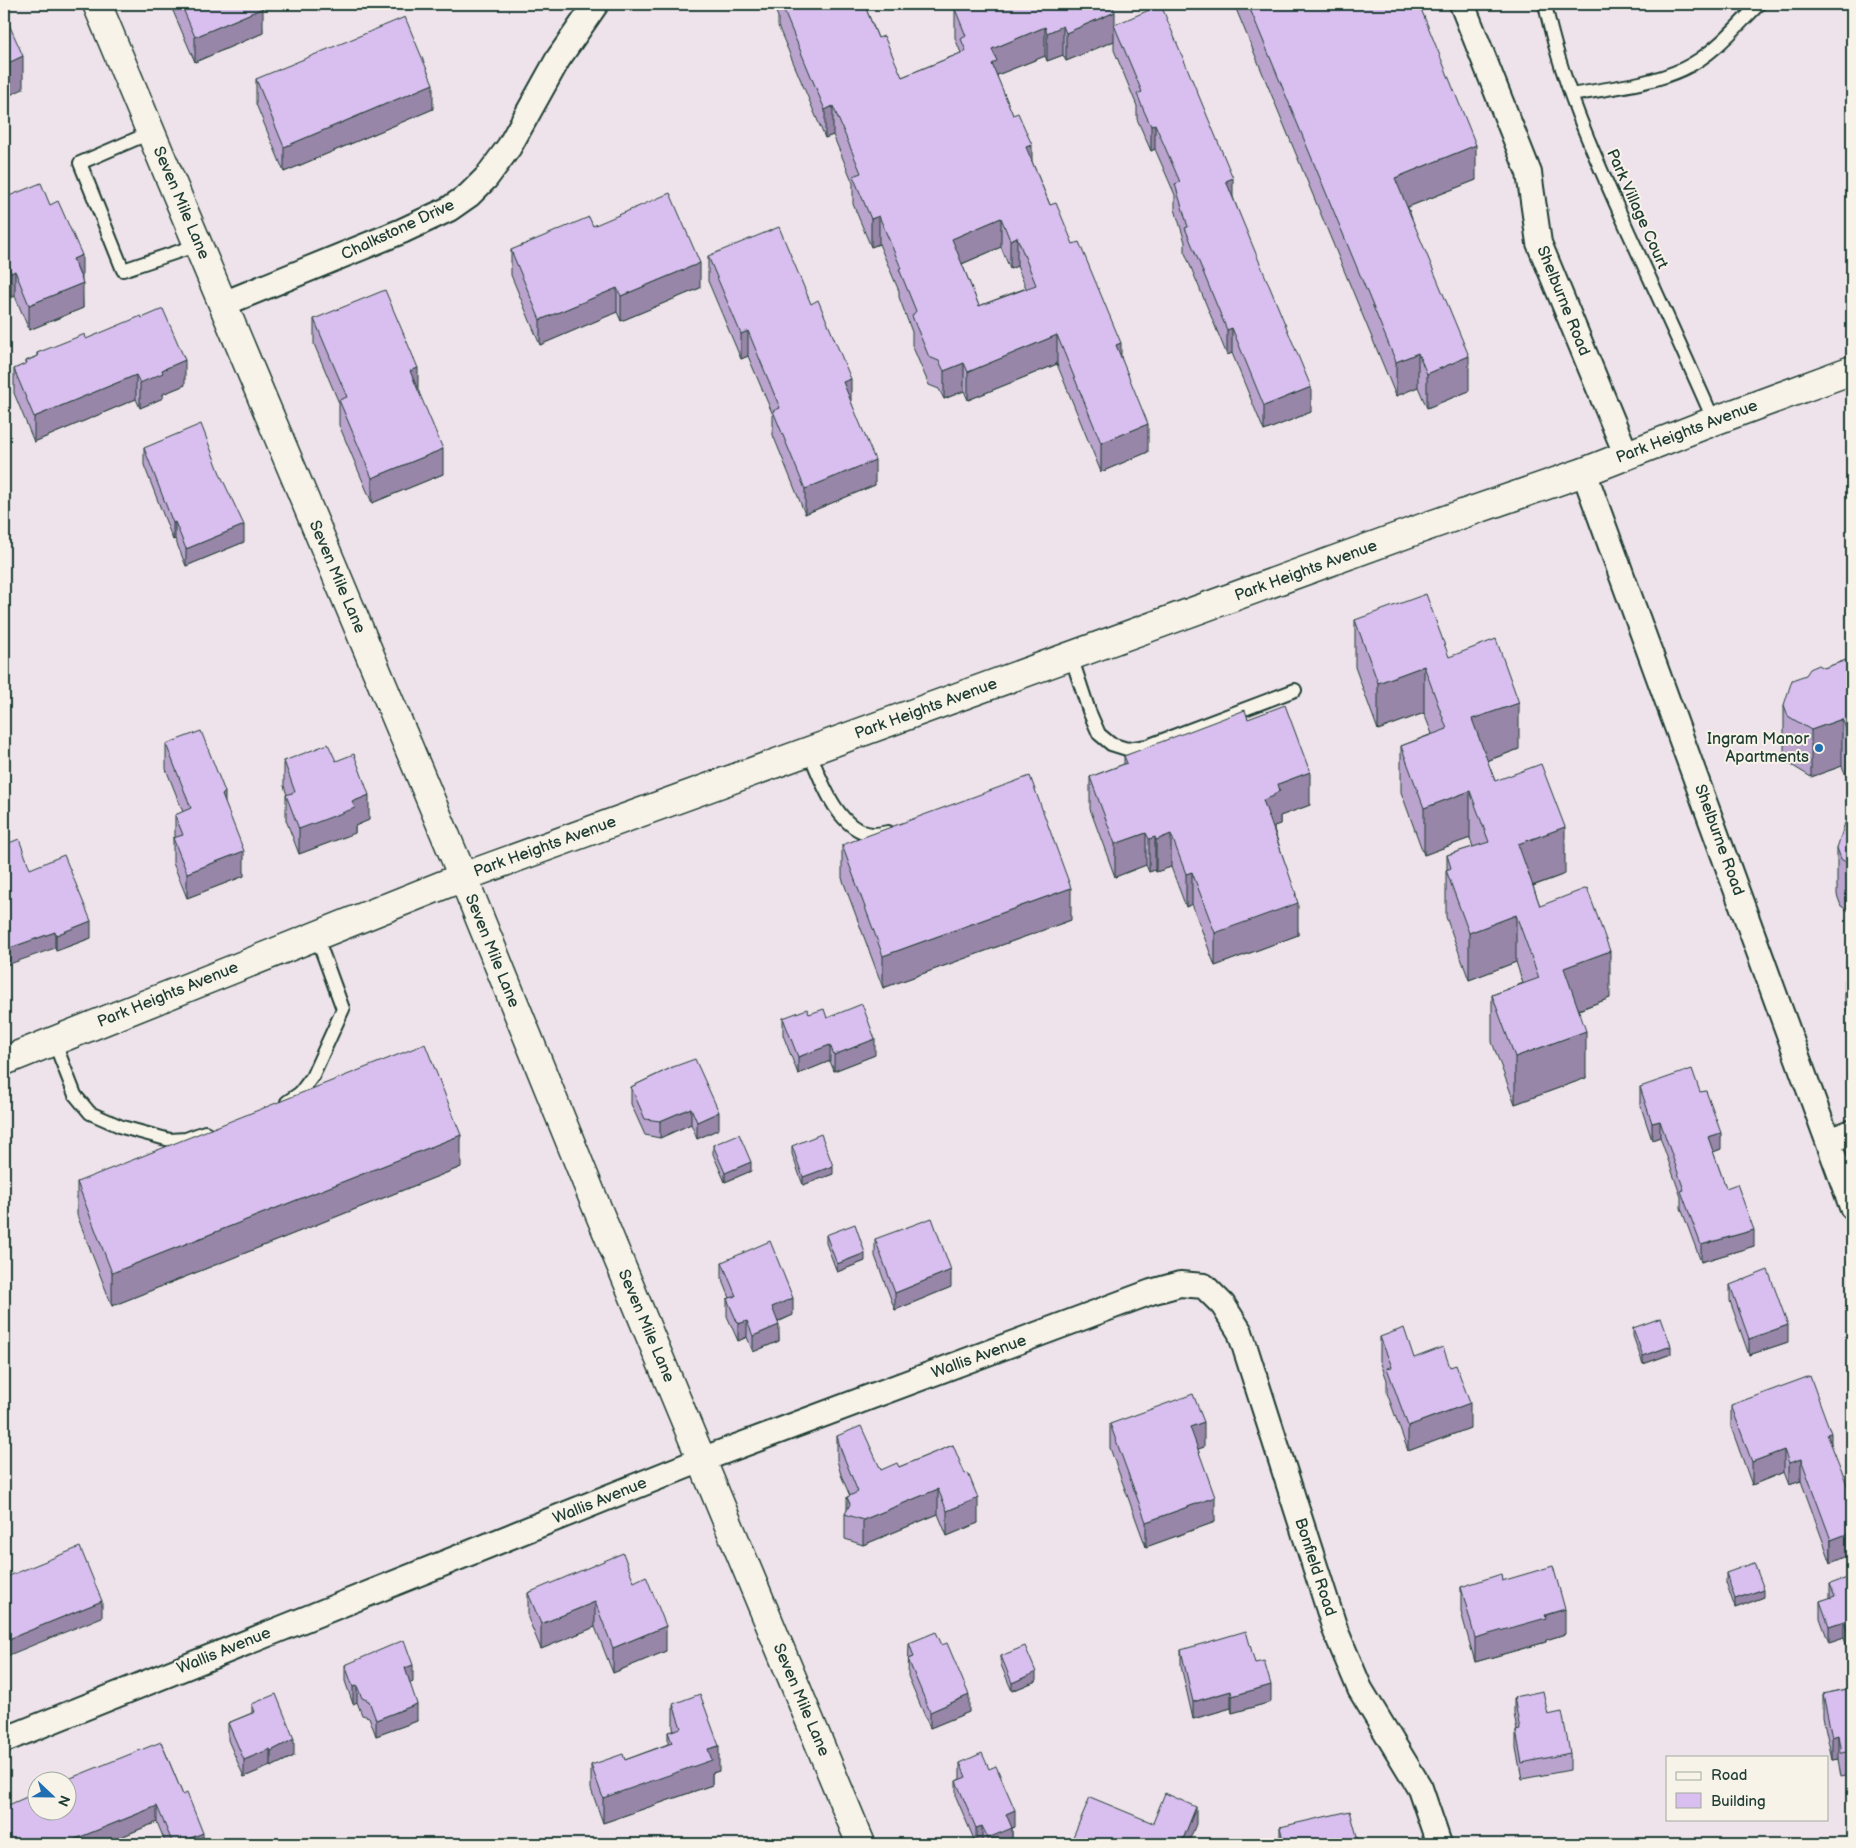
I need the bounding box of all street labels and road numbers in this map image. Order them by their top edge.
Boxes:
street label: Seven Mile Lane [149,144,213,263]
street label: Park Village Court [1602,146,1672,272]
street label: Chalkstone Drive [338,195,458,265]
street label: Shelburne Road [1532,243,1594,359]
street label: Park Heights Avenue [1614,396,1761,468]
street label: Seven Mile Lane [305,518,369,637]
street label: Park Heights Avenue [1232,536,1380,606]
street label: Park Heights Avenue [852,674,1000,744]
street label: Shelburne Road [1690,782,1748,898]
street label: Park Heights Avenue [471,812,619,882]
street label: Seven Mile Lane [461,892,524,1011]
street label: Park Heights Avenue [95,958,242,1032]
street label: Seven Mile Lane [614,1267,678,1386]
street label: Wallis Avenue [929,1331,1029,1383]
street label: Wallis Avenue [550,1473,650,1528]
street label: Bonfield Road [1290,1516,1340,1618]
street label: Wallis Avenue [174,1623,274,1678]
street label: Seven Mile Lane [769,1641,833,1760]

